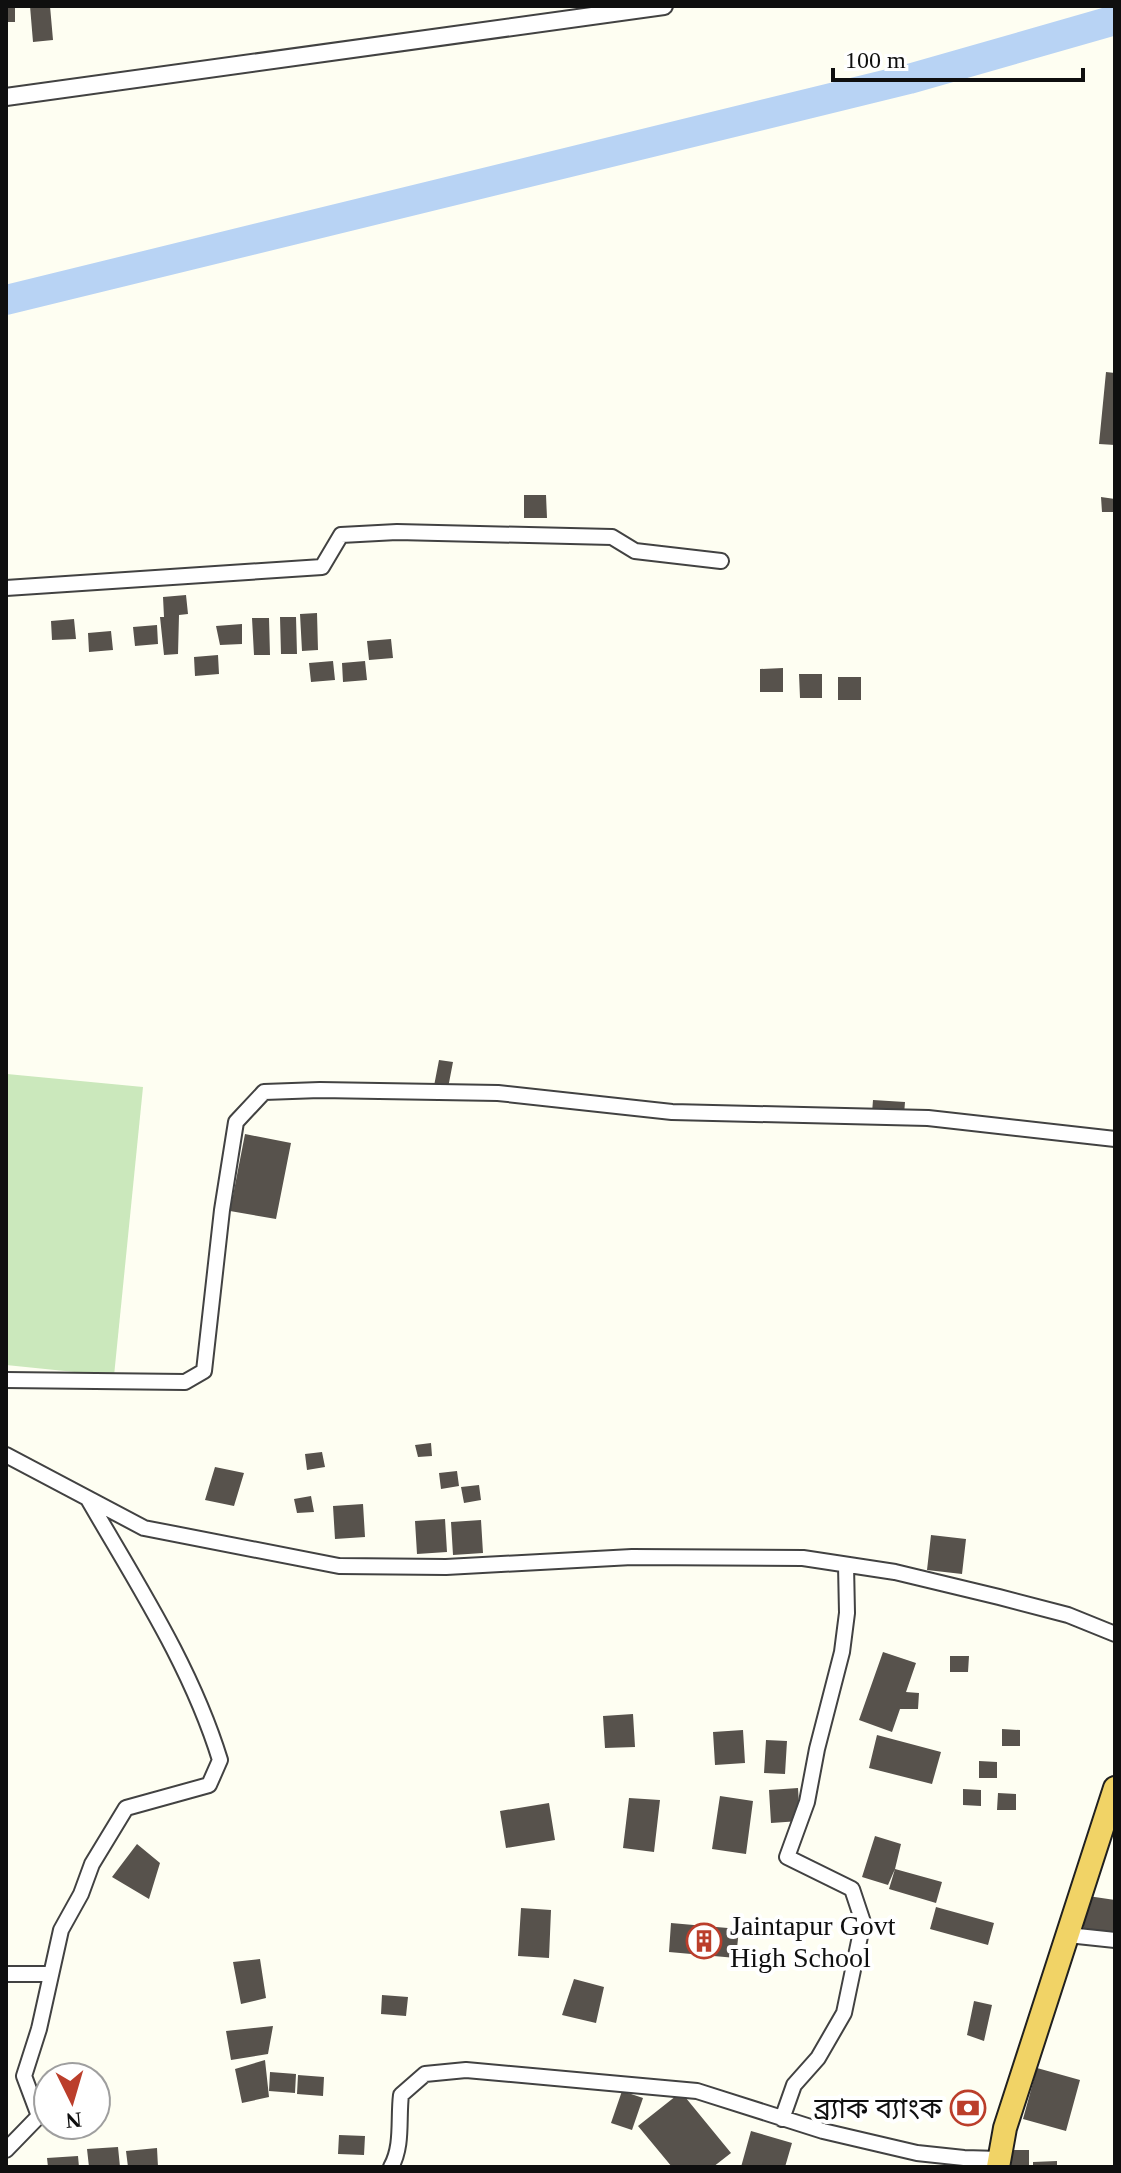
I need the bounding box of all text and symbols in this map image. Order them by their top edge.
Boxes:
scale bar [833,32,1083,82]
text: 100 m [845,47,906,73]
place label: Jaintapur Govt High School [730,1910,896,1973]
building icon: Jaintapur Govt High School [685,1922,723,1960]
north arrow [32,2061,112,2141]
bank icon: ব্র্যাক ব্যাংক [949,2089,987,2127]
place label: ব্র্যাক ব্যাংক [813,2093,942,2124]
text: N [65,2107,83,2134]

